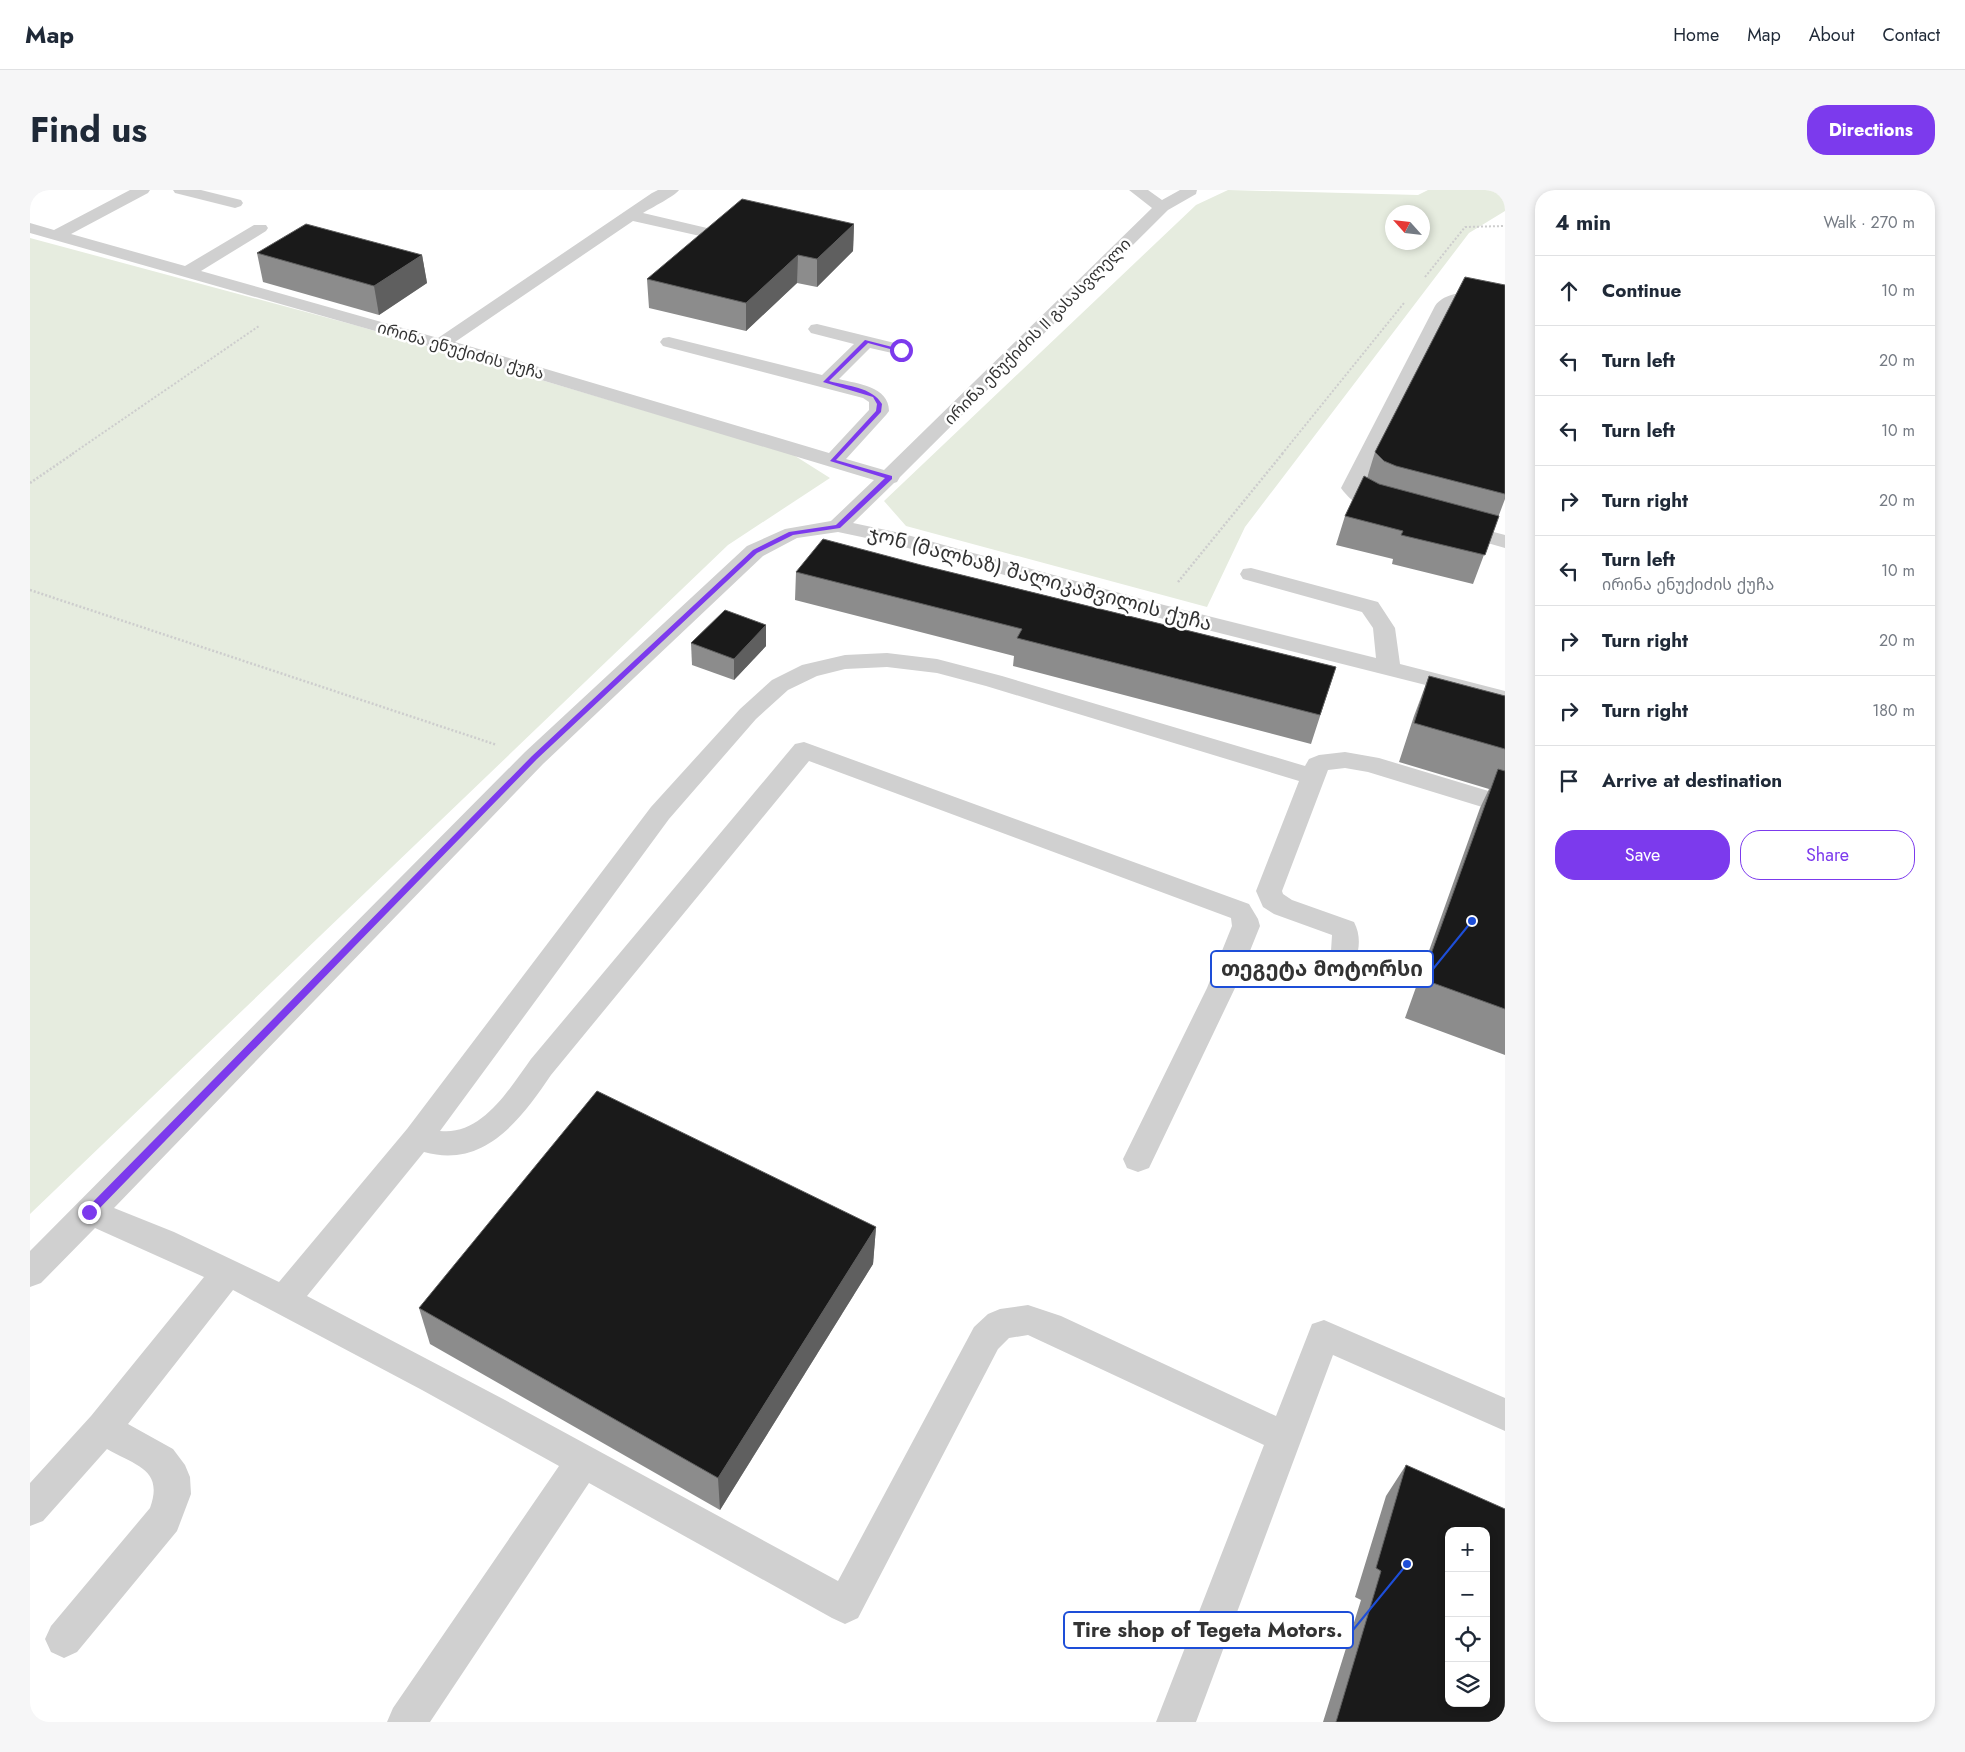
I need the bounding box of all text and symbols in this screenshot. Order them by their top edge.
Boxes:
text: Map [25,17,74,52]
text: Home [1673,22,1719,48]
text: Map [1747,22,1781,48]
text: About [1809,22,1854,48]
text: Contact [1882,22,1940,48]
text: Find us [30,105,147,155]
button: Directions [1807,105,1935,155]
north arrow [1385,205,1430,250]
text: 4 min [1555,208,1611,238]
text: Walk · 270 m [1824,211,1915,234]
street label: ირინა ენუქიძის II გასასვლელი [939,233,1136,430]
icon: ahead [1555,277,1583,305]
text: Continue [1602,277,1681,304]
text: 10 m [1881,279,1915,302]
street label: ირინა ენუქიძის ქუჩა [375,316,547,385]
route start [890,339,913,362]
icon: left [1555,347,1583,375]
text: Turn left [1602,347,1675,374]
text: 20 m [1879,349,1915,372]
icon: left [1555,417,1583,445]
text: Turn left [1602,417,1675,444]
text: 10 m [1881,419,1915,442]
icon: right [1555,487,1583,515]
text: Turn right [1602,487,1688,514]
text: 20 m [1879,489,1915,512]
street label: ჯონ (მალხაზ) შალიკაშვილის ქუჩა [865,519,1215,638]
text: Turn left [1602,546,1675,573]
icon: left [1555,557,1583,585]
text: 10 m [1881,559,1915,582]
text: ირინა ენუქიძის ქუჩა [1602,573,1774,596]
icon: right [1555,627,1583,655]
text: Turn right [1602,627,1688,654]
text: 20 m [1879,629,1915,652]
icon: right [1555,697,1583,725]
text: Turn right [1602,697,1688,724]
text: 180 m [1872,699,1915,722]
icon: arrive [1555,767,1583,795]
text: Arrive at destination [1602,767,1782,794]
button: Save [1555,830,1730,880]
button: Share [1740,830,1915,880]
callout: თეგეტა მოტორსი [1211,951,1433,987]
text: თეგეტა მოტორსი [1221,954,1423,984]
route end [78,1201,101,1224]
map controls [1445,1527,1490,1707]
button: + [1445,1527,1490,1572]
button: − [1445,1572,1490,1617]
callout: Tire shop of Tegeta Motors. [1064,1612,1353,1648]
text: Tire shop of Tegeta Motors. [1073,1615,1343,1645]
button: locate [1445,1617,1490,1662]
button: layers [1445,1662,1490,1707]

